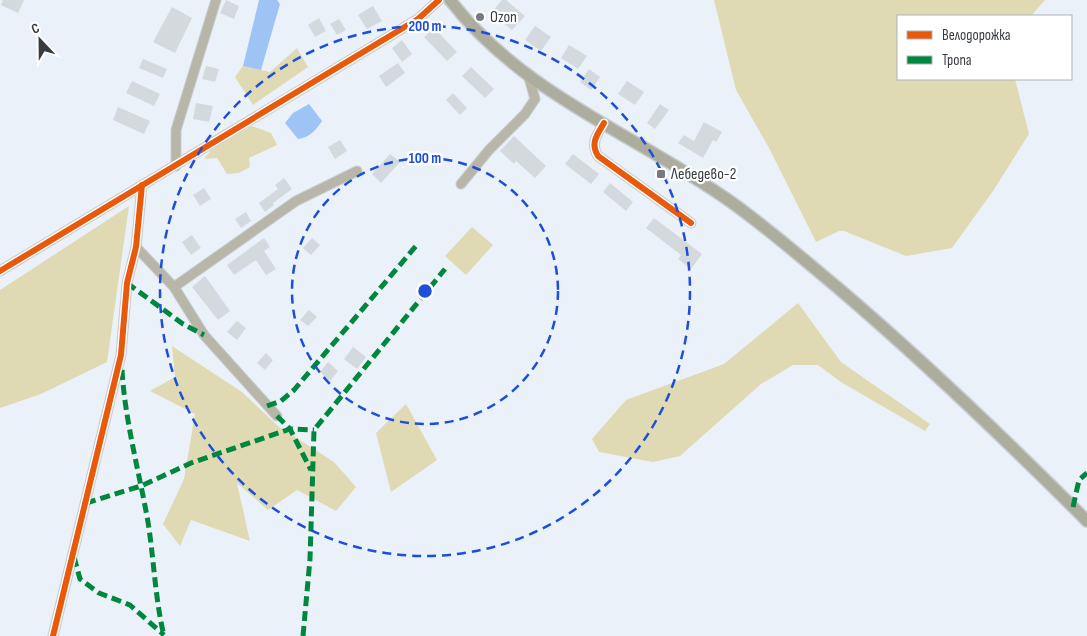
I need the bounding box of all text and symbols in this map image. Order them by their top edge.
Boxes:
place label: Ozon [490,8,517,27]
marker: Ozon [474,11,486,23]
north arrow [15,15,65,65]
legend [897,15,1072,80]
text: 200 m [408,17,442,36]
text: С [29,19,42,38]
text: Велодорожка [942,26,1011,45]
text: Тропа [942,51,972,70]
text: 100 m [409,149,441,168]
place label: Лебедево-2 [670,165,736,184]
marker: Лебедево-2 [655,168,667,180]
centre of rings [416,282,434,300]

